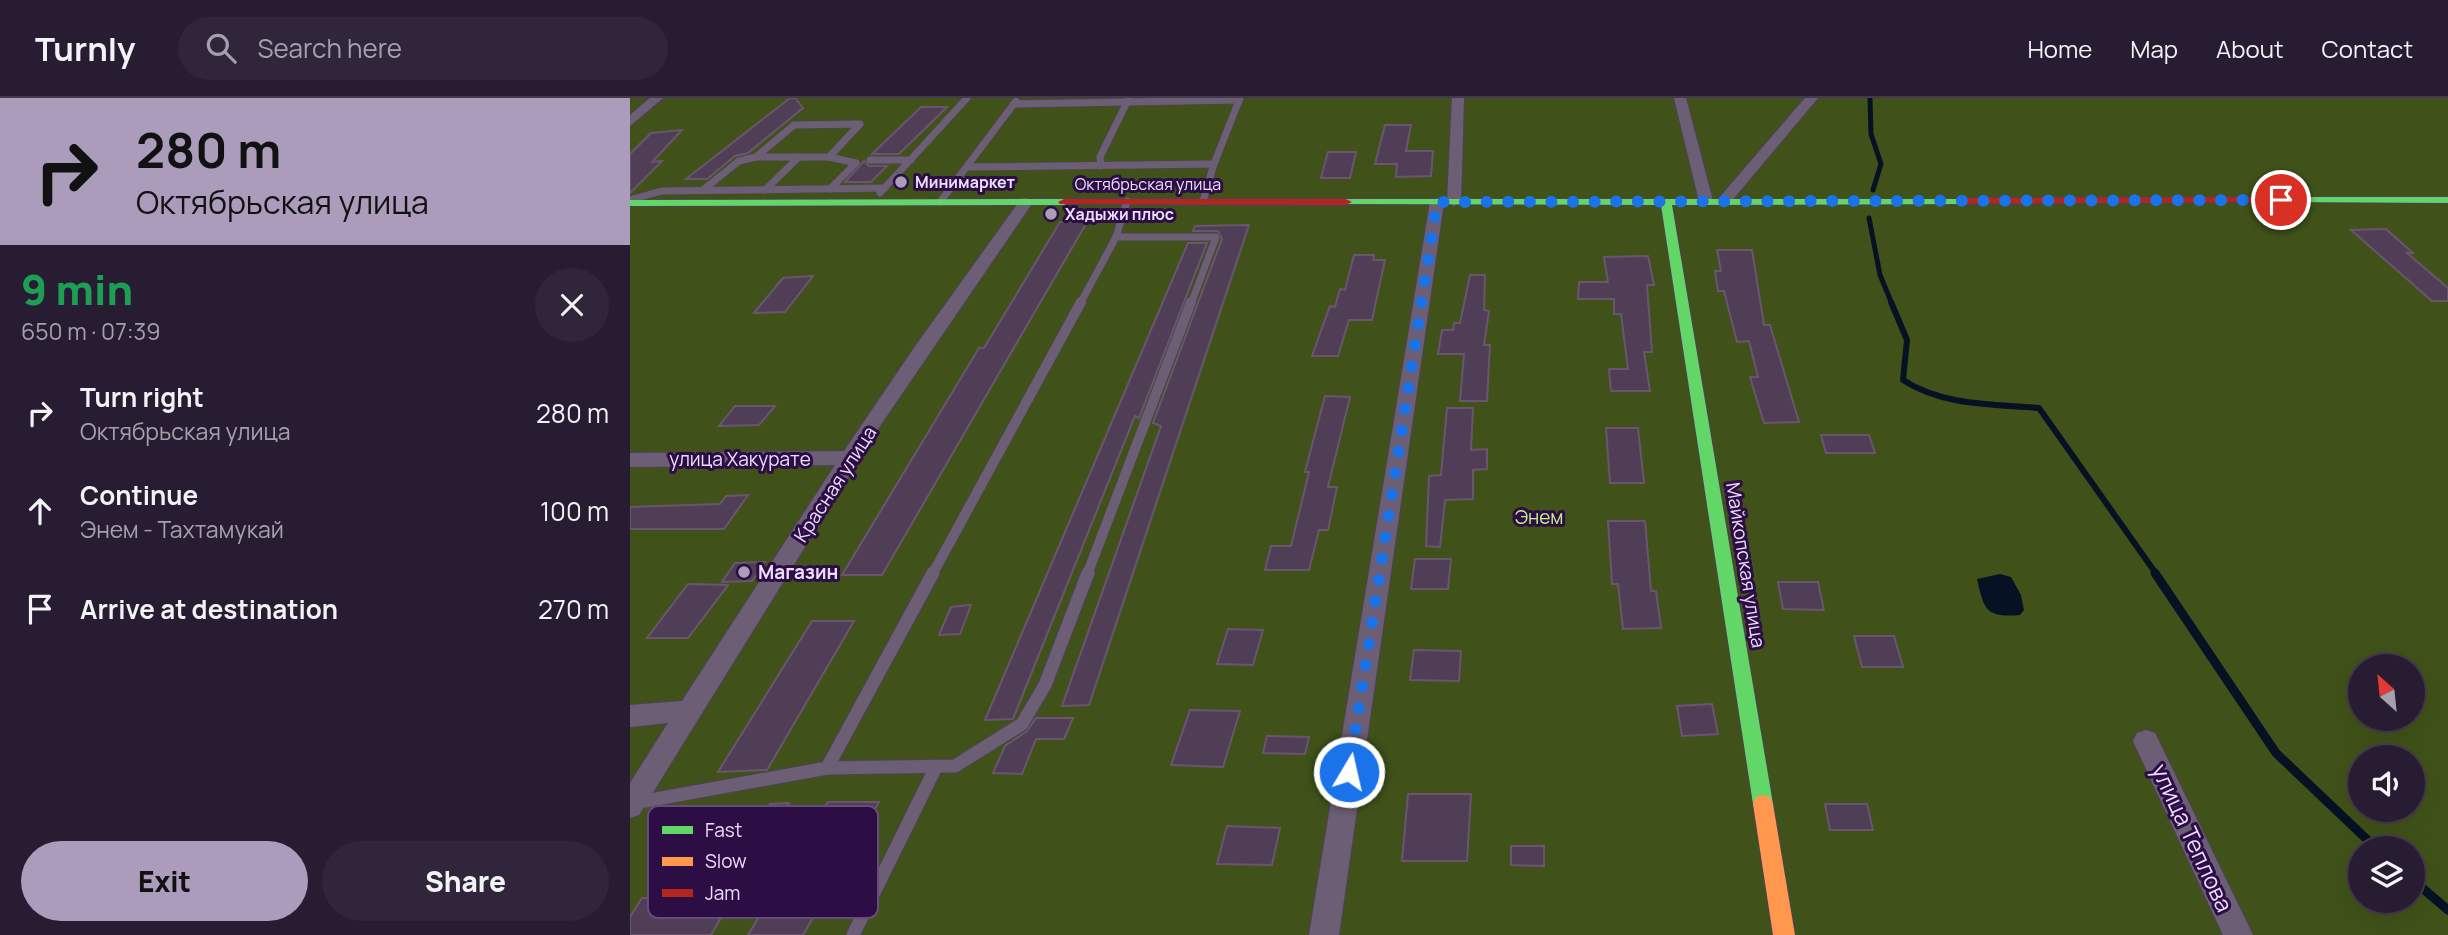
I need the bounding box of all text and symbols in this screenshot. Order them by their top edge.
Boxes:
search box [178,17,668,80]
text: Turnly [35,26,136,71]
icon: search [202,29,240,67]
text: Search here [258,30,402,66]
text: Home [2027,32,2092,65]
text: Map [2130,32,2178,65]
text: About [2216,32,2284,65]
text: Contact [2322,32,2413,65]
text: 280 m [136,116,281,183]
icon: right [21,126,112,217]
pin [2251,170,2311,230]
place label: Минимаркет [915,171,1015,193]
street label: Октябрьская улица [1075,173,1221,195]
marker: Минимаркет [893,174,909,190]
text: Октябрьская улица [136,180,429,224]
icon: arrive [2262,181,2300,219]
place label: Хадыжи плюс [1065,203,1174,225]
marker: Хадыжи плюс [1043,206,1059,222]
text: 9 min [21,260,133,318]
button: close [535,268,609,342]
text: 650 m · 07:39 [21,315,161,347]
text: Turn right [80,379,204,415]
icon: right [21,394,59,432]
text: 280 m [536,395,609,431]
text: Октябрьская улица [80,415,290,447]
street label: Красная улица [788,421,882,547]
street label: улица Хакурате [669,446,811,472]
text: Continue [80,477,198,513]
street label: Майкопская улица [1720,480,1772,650]
icon: ahead [21,492,59,530]
text: 100 m [540,493,609,529]
park label: Энем [1515,504,1563,530]
text: Энем - Тахтамукай [80,513,284,545]
place label: Магазин [758,559,838,585]
marker: Магазин [736,564,752,580]
icon: arrive [21,590,59,628]
text: Arrive at destination [80,591,338,627]
text: 270 m [538,591,609,627]
north arrow [2348,654,2426,732]
map controls [2348,654,2425,913]
position arrow [1312,735,1386,809]
button: sound [2348,745,2425,822]
street label: улица Теплова [2145,758,2241,917]
legend [648,806,878,918]
text: Fast [705,817,742,843]
button: layers [2348,836,2425,913]
button: Exit [21,841,308,921]
button: Share [322,841,609,921]
text: Slow [705,848,747,874]
text: Jam [705,880,740,906]

